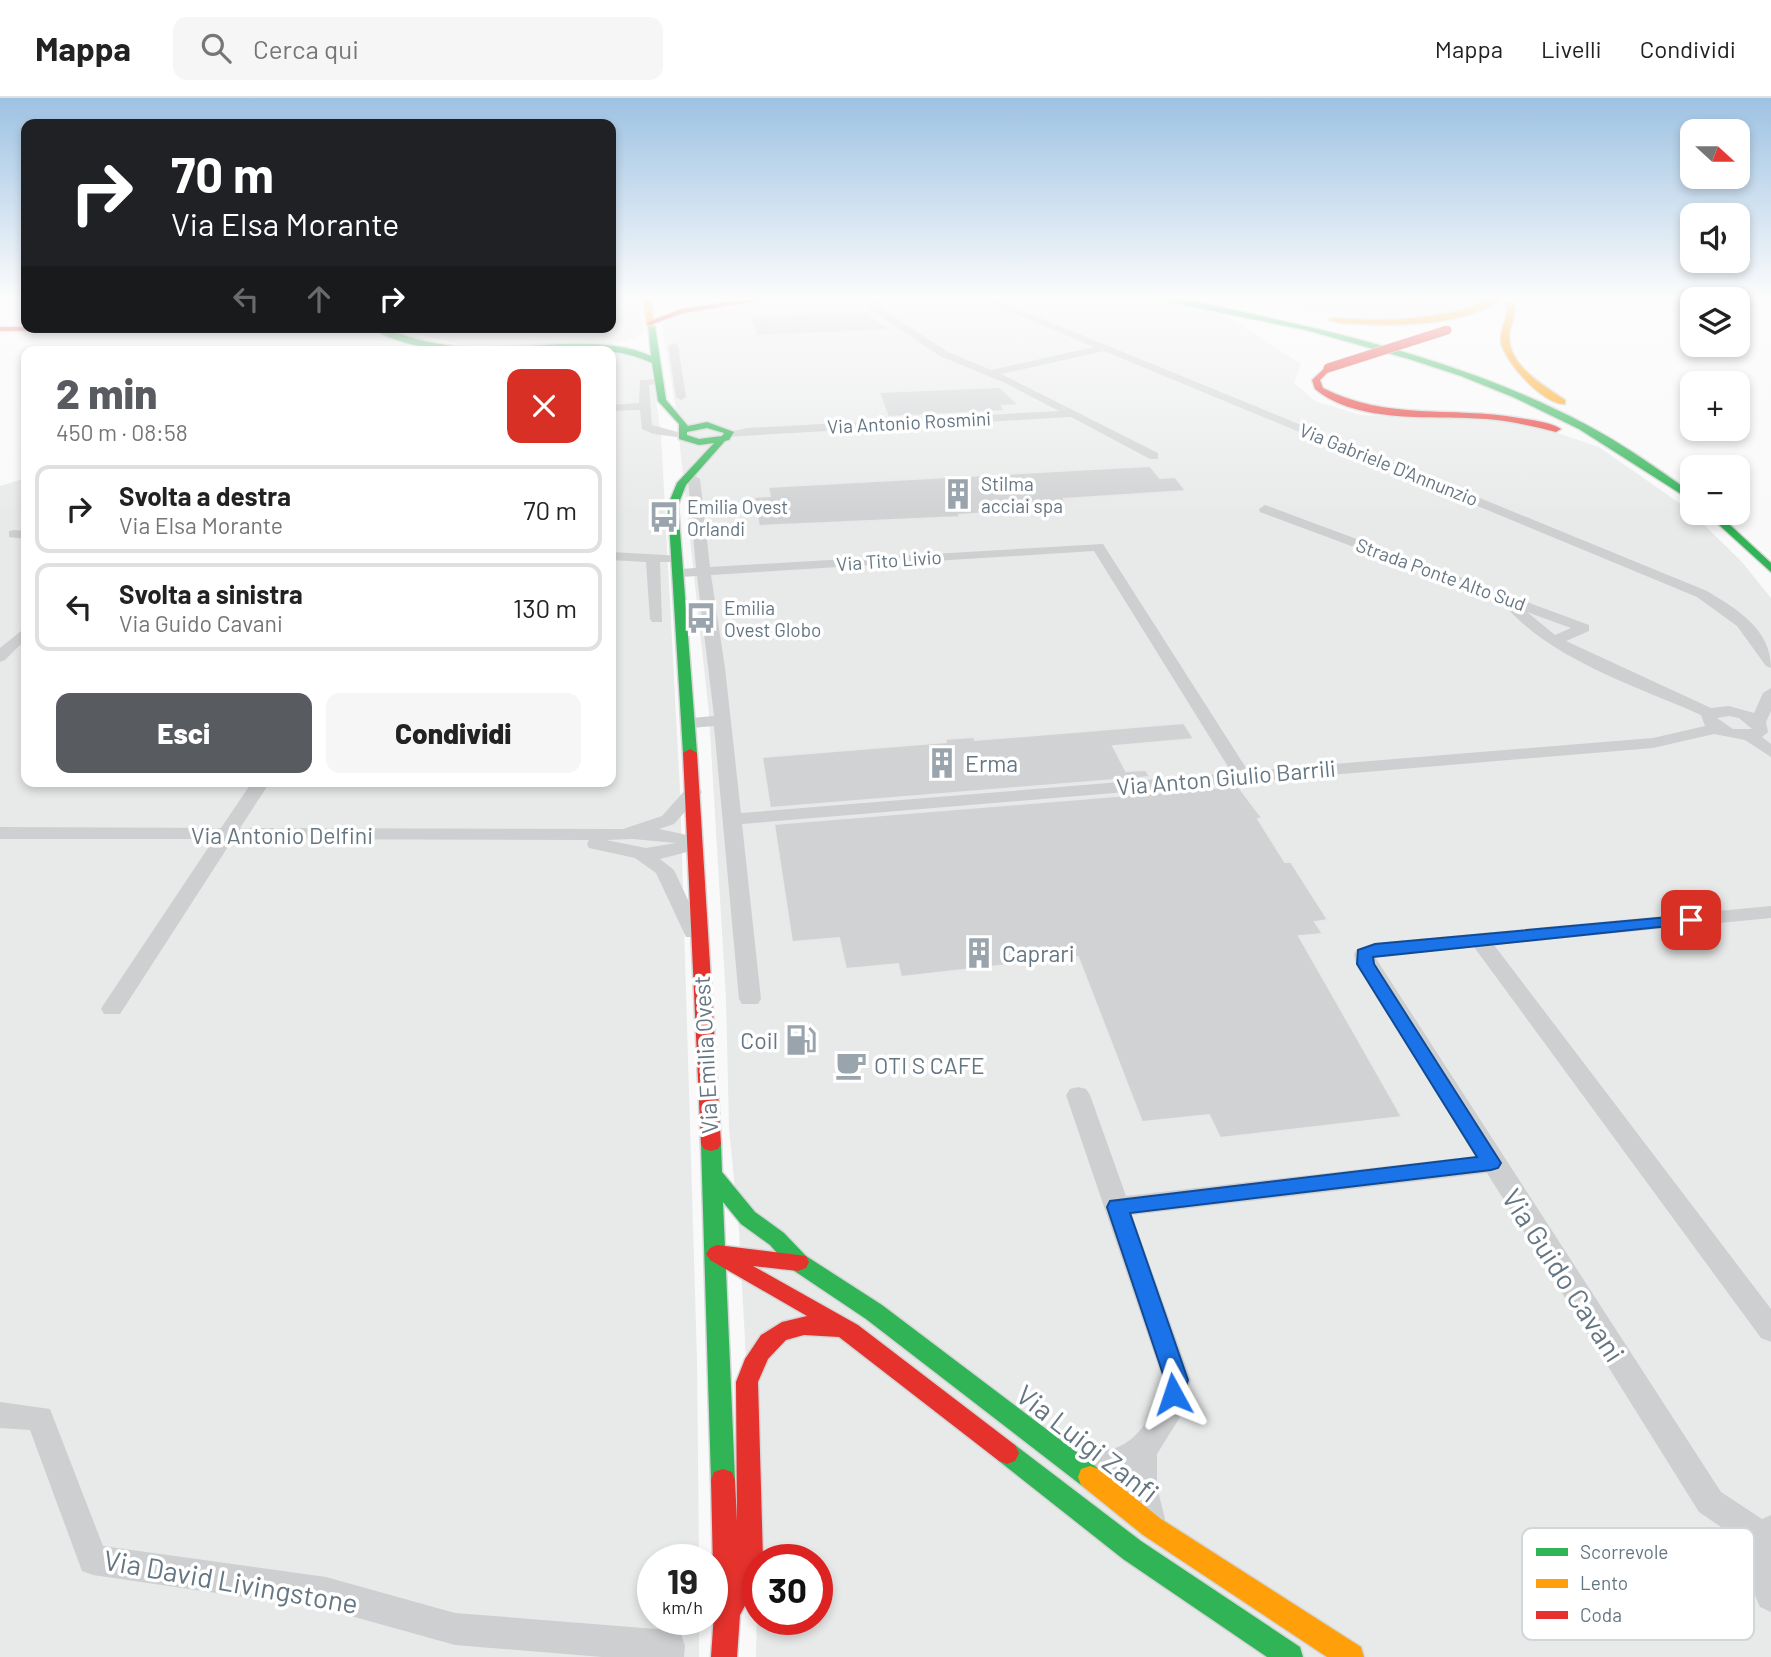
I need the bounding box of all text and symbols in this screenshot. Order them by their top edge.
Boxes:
search box [173,17,663,80]
text: Mappa [35,28,131,68]
icon: search [197,29,235,67]
text: Cerca qui [253,33,359,64]
text: Mappa [1435,34,1503,63]
text: Livelli [1541,34,1602,63]
text: Condividi [1640,34,1736,63]
north arrow [1680,119,1750,189]
map controls [1680,119,1750,525]
text: 70 m [171,144,274,203]
icon: right [56,147,147,238]
button: sound [1680,203,1750,273]
text: Via Elsa Morante [171,204,399,242]
icon: left [227,280,265,318]
icon: ahead [300,280,338,318]
icon: right [373,280,411,318]
button: layers [1680,287,1750,357]
text: 2 min [56,367,157,417]
button: close [507,369,581,443]
button: + [1680,371,1750,441]
street label: Via Antonio Rosmini [826,406,992,438]
text: 450 m · 08:58 [56,418,188,446]
street label: Via Gabriele D'Annunzio [1296,418,1482,510]
button: − [1680,455,1750,525]
place label: Stilma acciai spa [981,472,1063,517]
building icon: Stilma acciai spa [941,477,975,511]
text: Svolta a destra [119,480,291,511]
icon: right [60,490,98,528]
text: 70 m [523,494,577,525]
place label: Emilia Ovest Orlandi [687,495,788,540]
bus stop icon: Emilia Ovest Orlandi [647,500,681,534]
text: Via Elsa Morante [119,511,283,539]
street label: Strada Ponte Alto Sud [1353,533,1529,615]
street label: Via Tito Livio [836,545,942,575]
text: Svolta a sinistra [119,578,303,609]
icon: left [60,588,98,626]
text: 130 m [513,592,577,623]
place label: Emilia Ovest Globo [724,596,821,641]
bus stop icon: Emilia Ovest Globo [684,601,718,635]
text: Via Guido Cavani [119,609,283,637]
button: Esci [56,693,312,773]
button: Condividi [326,693,581,773]
building icon: Erma [925,746,959,780]
place label: Erma [965,749,1018,777]
street label: Via Anton Giulio Barrili [1115,753,1337,801]
street label: Via Antonio Delfini [191,821,373,849]
pin [1661,890,1721,950]
icon: arrive [1672,901,1710,939]
building icon: Caprari [962,936,996,970]
place label: Caprari [1002,939,1075,967]
street label: Via Emilia Ovest [687,975,723,1135]
fuel station icon: Coil [784,1023,818,1057]
place label: Coil [740,1026,778,1054]
cafe icon: OTI S CAFE [834,1048,868,1082]
place label: OTI S CAFE [874,1051,985,1079]
street label: Via Guido Cavani [1495,1182,1633,1368]
position arrow [1136,1357,1210,1431]
street label: Via Luigi Zanfi [1010,1377,1166,1509]
legend [1522,1528,1754,1640]
text: Scorrevole [1580,1540,1668,1563]
street label: Via David Livingstone [101,1542,361,1620]
speed limit sign: 30 [742,1544,833,1635]
text: 19 [667,1559,698,1601]
text: Lento [1580,1571,1628,1594]
text: km/h [662,1596,703,1618]
text: Coda [1580,1603,1622,1626]

